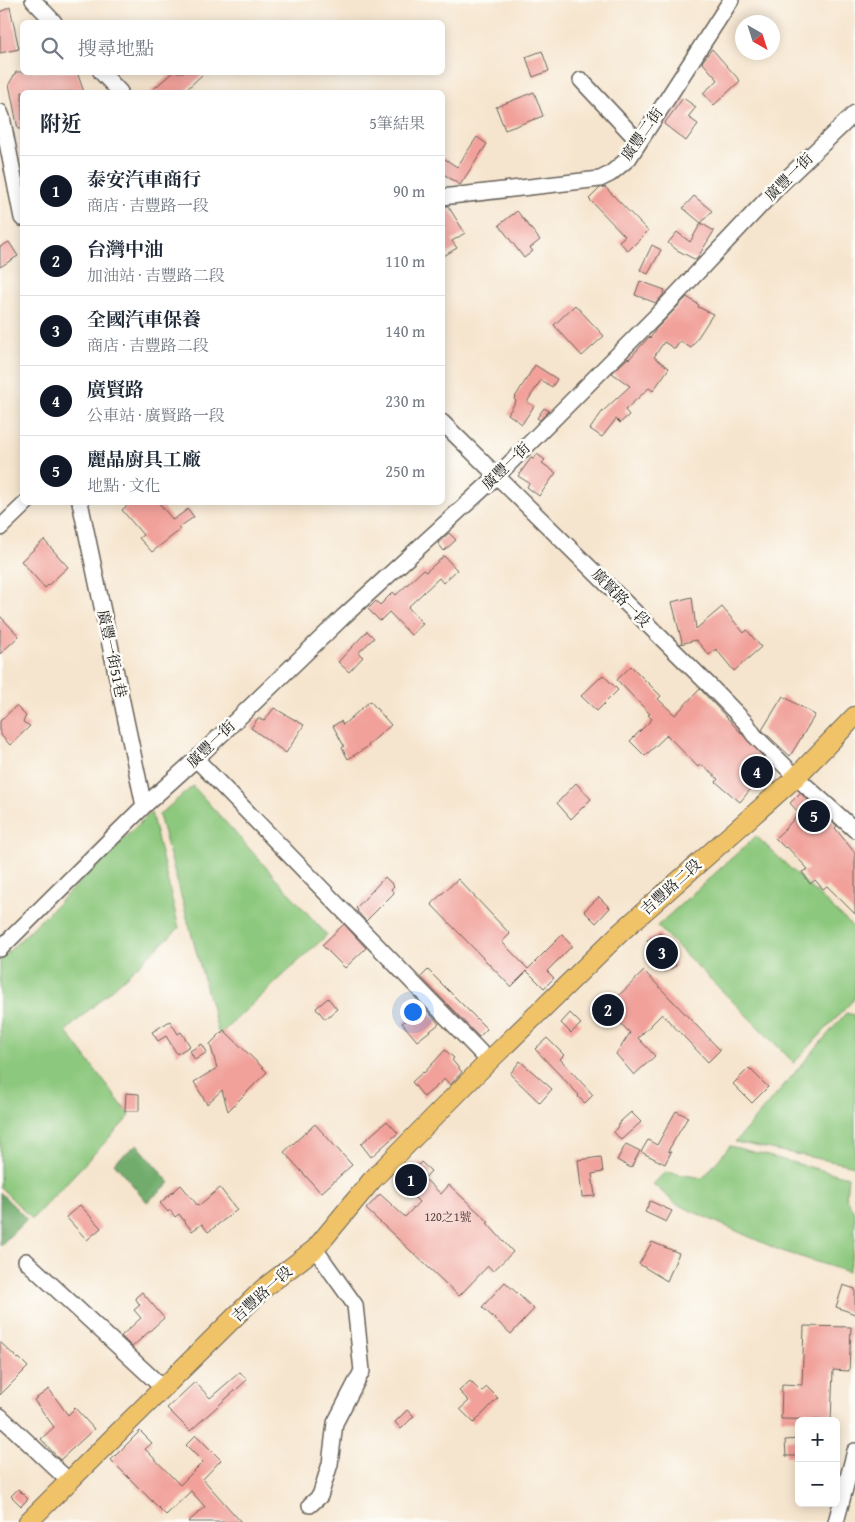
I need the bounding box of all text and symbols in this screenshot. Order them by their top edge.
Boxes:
north arrow [735,15,780,60]
search box [20,20,445,75]
icon: search [38,34,66,62]
text: 搜尋地點 [78,34,154,62]
street label: 廣豐二街 [616,103,667,164]
text: 附近 [40,108,82,139]
text: 5筆結果 [369,111,425,135]
street label: 廣豐一街 [760,148,817,205]
text: 泰安汽車商行 [87,165,201,193]
text: 1 [52,179,60,203]
text: 90 m [393,179,425,203]
text: 商店 · 吉豐路一段 [87,193,209,217]
text: 台灣中油 [87,235,163,263]
text: 2 [52,249,60,273]
text: 110 m [385,249,425,273]
text: 加油站 · 吉豐路二段 [87,263,225,287]
text: 全國汽車保養 [87,305,201,333]
text: 3 [52,319,60,343]
text: 140 m [385,319,425,343]
text: 商店 · 吉豐路二段 [87,333,209,357]
text: 廣賢路 [87,375,144,403]
text: 4 [52,389,60,413]
text: 230 m [385,389,425,413]
text: 公車站 · 廣賢路一段 [87,403,225,427]
street label: 廣豐一街 [477,437,535,494]
text: 麗晶廚具工廠 [87,445,201,473]
text: 5 [52,459,60,483]
text: 250 m [385,459,425,483]
text: 地點 · 文化 [87,473,161,497]
street label: 廣賢路一段 [587,564,655,632]
street label: 廣豐一街51巷 [93,608,132,700]
street label: 廣豐一街 [182,715,240,772]
pin: 4 [741,753,773,791]
pin: 5 [798,797,830,835]
street label: 吉豐路二段 [636,854,706,920]
pin: 3 [646,934,678,972]
pin: 2 [592,991,624,1029]
your location [400,999,426,1025]
pin: 1 [395,1161,427,1199]
house number: 120之1號 [424,1208,472,1225]
street label: 吉豐路一段 [227,1261,297,1327]
map controls [795,1417,840,1507]
button: + [795,1417,840,1462]
button: − [795,1462,840,1507]

